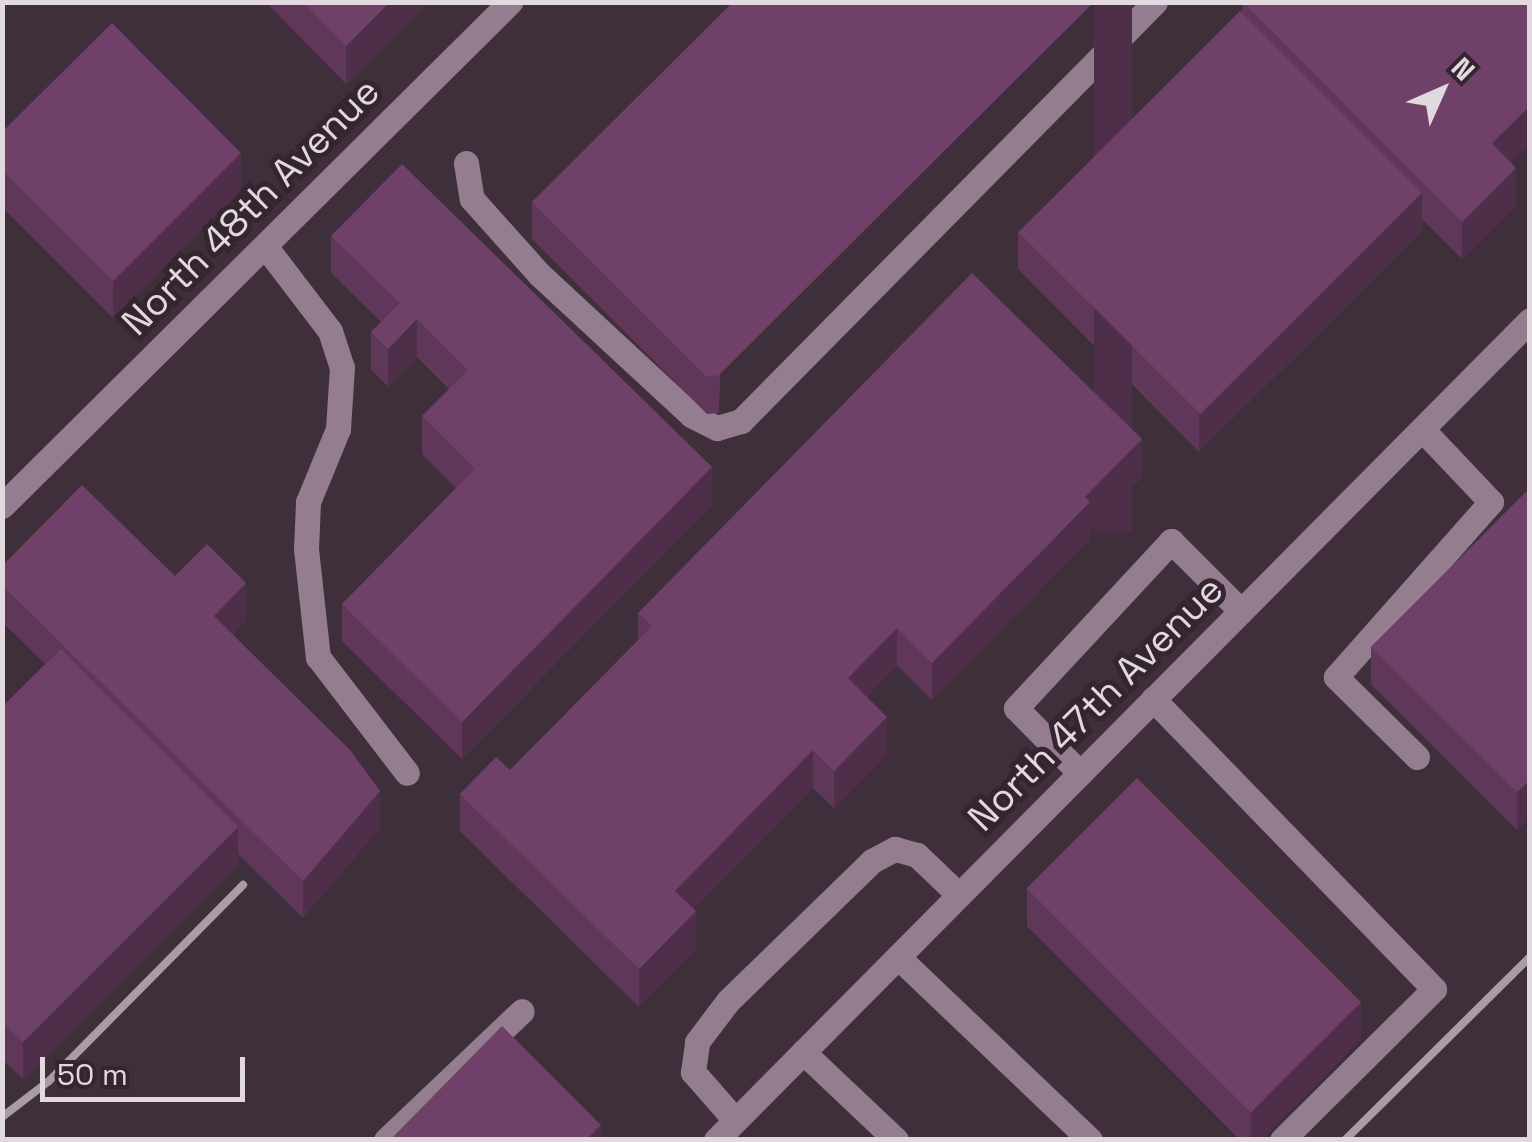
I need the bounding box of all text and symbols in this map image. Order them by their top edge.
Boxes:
north arrow [1392,40,1492,140]
text: N [1444,49,1483,88]
street label: North 48th Avenue [113,69,389,345]
street label: North 47th Avenue [959,567,1233,841]
scale bar [45,1037,250,1099]
text: 50 m [57,1055,128,1094]

